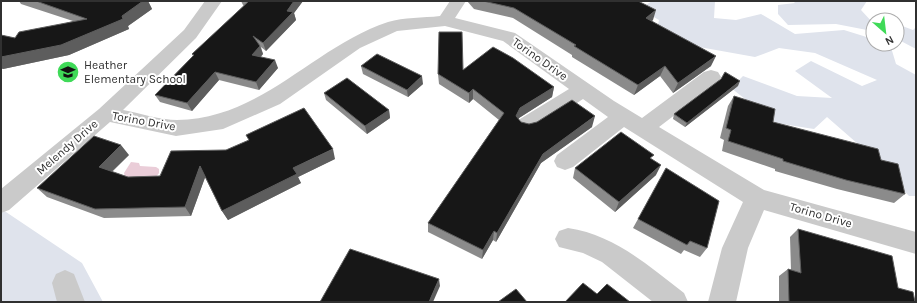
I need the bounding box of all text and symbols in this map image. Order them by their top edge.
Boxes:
north arrow [865,12,905,52]
text: N [883,33,896,48]
street label: Torino Drive [510,35,570,83]
place label: Heather Elementary School [84,58,186,86]
school or university icon: Heather Elementary School [55,59,81,85]
street label: Torino Drive [111,109,177,133]
street label: Melendy Drive [33,117,101,177]
street label: Torino Drive [788,199,854,231]

